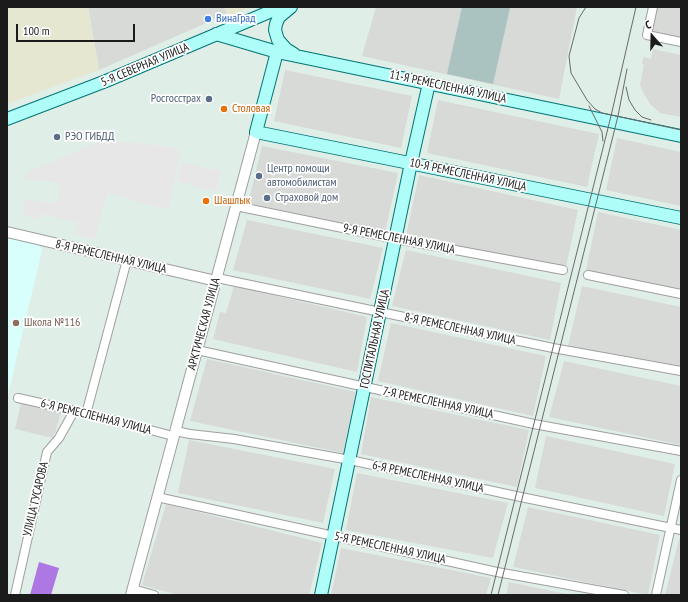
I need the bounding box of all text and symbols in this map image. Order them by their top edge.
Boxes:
place label: ВинаГрад [216,12,255,26]
marker: ВинаГрад [203,14,213,24]
scale bar [18,16,137,42]
north arrow [632,16,672,56]
text: С [643,17,653,32]
text: 100 m [23,23,50,38]
street label: 5-Я СЕВЕРНАЯ УЛИЦА [99,40,191,90]
street label: 11-Я РЕМЕСЛЕННАЯ УЛИЦА [388,68,508,106]
place label: Росгосстрах [151,92,201,106]
marker: Росгосстрах [204,94,214,104]
place label: Столовая [232,102,270,116]
marker: Столовая [219,104,229,114]
place label: РЭО ГИБДД [65,130,115,144]
marker: РЭО ГИБДД [52,132,62,142]
street label: 10-Я РЕМЕСЛЕННАЯ УЛИЦА [408,156,528,194]
place label: Центр помощи автомобилистам [267,162,337,190]
marker: Центр помощи автомобилистам [254,171,264,181]
place label: Страховой дом [275,191,338,205]
marker: Страховой дом [262,193,272,203]
place label: Шашлык [214,194,250,208]
marker: Шашлык [201,196,211,206]
street label: 9-Я РЕМЕСЛЕННАЯ УЛИЦА [342,221,456,257]
street label: 8-Я РЕМЕСЛЕННАЯ УЛИЦА [54,237,168,277]
street label: АРКТИЧЕСКАЯ УЛИЦА [185,276,223,372]
street label: ГОСПИТАЛЬНАЯ УЛИЦА [357,288,393,390]
street label: 8-Я РЕМЕСЛЕННАЯ УЛИЦА [403,310,517,348]
place label: Школа №116 [24,316,80,330]
marker: Школа №116 [11,318,21,328]
street label: 7-Я РЕМЕСЛЕННАЯ УЛИЦА [381,384,495,422]
street label: 6-Я РЕМЕСЛЕННАЯ УЛИЦА [39,396,153,438]
street label: 6-Я РЕМЕСЛЕННАЯ УЛИЦА [371,458,485,496]
street label: УЛИЦА ГУСАРОВА [20,460,52,538]
street label: 5-Я РЕМЕСЛЕННАЯ УЛИЦА [333,529,447,567]

